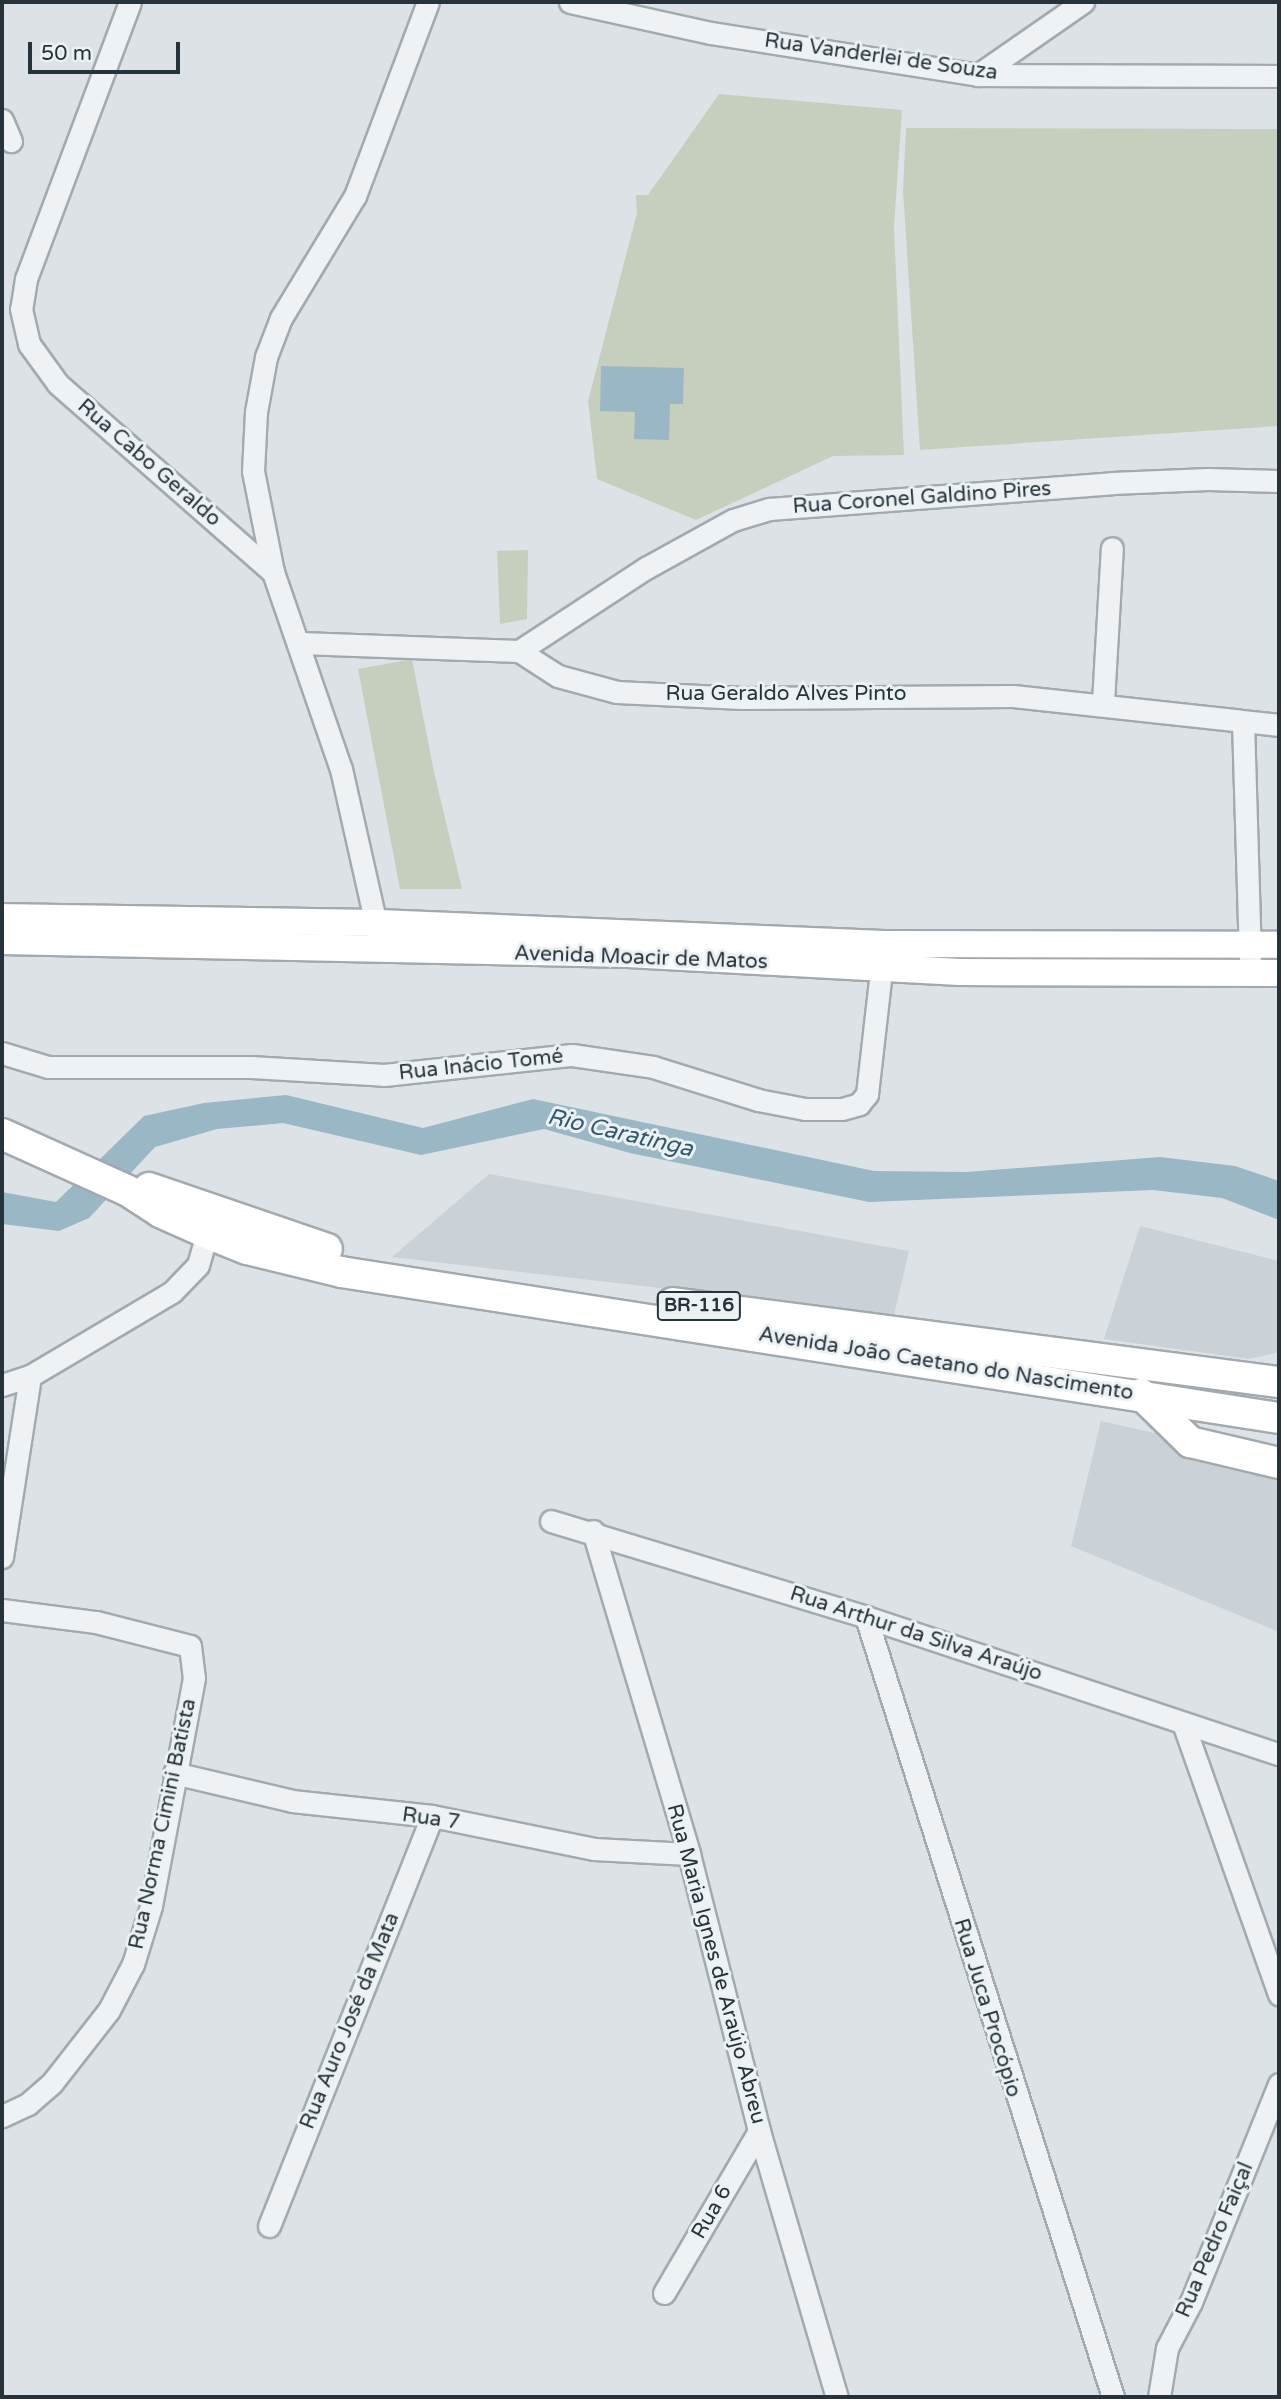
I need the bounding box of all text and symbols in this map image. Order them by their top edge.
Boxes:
scale bar [32,28,184,72]
street label: Rua Vanderlei de Souza [763,28,999,86]
text: 50 m [41,41,92,66]
street label: Rua Cabo Geraldo [72,394,226,532]
street label: Rua Coronel Galdino Pires [792,476,1052,520]
street label: Rua Geraldo Alves Pinto [666,681,906,707]
street label: Avenida Moacir de Matos [514,941,768,975]
street label: Rua Inácio Tomé [397,1044,565,1086]
water label: Rio Caratinga [545,1103,695,1163]
road number: BR-116 [655,1290,743,1322]
street label: Avenida João Caetano do Nascimento [757,1322,1135,1406]
street label: Rua Arthur da Silva Araújo [787,1581,1045,1687]
street label: Rua Norma Cimini Batista [124,1696,202,1952]
street label: Rua Maria Ignes de Araújo Abreu [661,1801,771,2127]
street label: Rua 7 [400,1802,462,1836]
street label: Rua Auro José da Mata [295,1909,405,2133]
street label: Rua Juca Procópio [948,1916,1026,2100]
street label: Rua Pedro Faiçal [1171,2159,1259,2321]
street label: Rua 6 [687,2181,737,2243]

